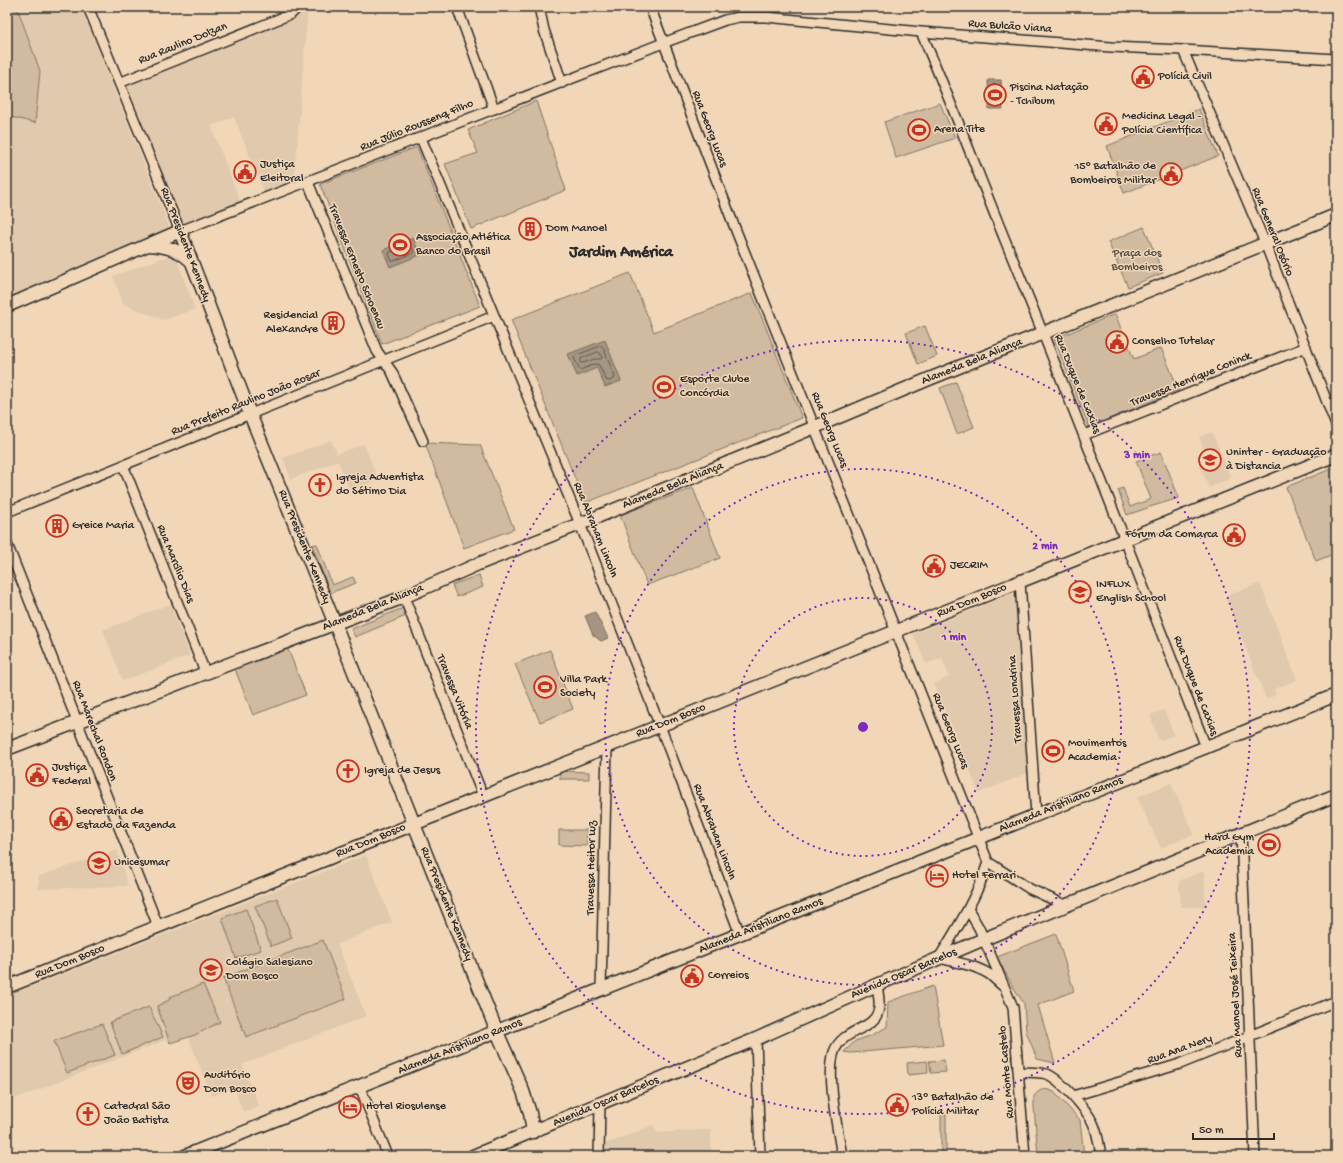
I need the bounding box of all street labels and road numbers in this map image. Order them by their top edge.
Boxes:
street label: Rua Bulcão Viana [968,17,1053,37]
street label: Rua Raulino Dolzan [137,20,230,68]
street label: Rua Georg Lucas [688,89,730,170]
street label: Rua Júlio Roussenq Filho [358,97,476,155]
street label: Rua Presidente Kennedy [157,186,213,304]
street label: Rua General Osório [1248,186,1296,278]
street label: Travessa Ernesto Schoenau [324,201,388,332]
street label: Rua Duque de Caxias [1051,332,1104,436]
street label: Alameda Bela Aliança [920,335,1025,389]
street label: Travessa Henrique Coninck [1128,349,1255,411]
street label: Rua Prefeito Raulino João Rosar [169,366,324,439]
street label: Rua Georg Lucas [807,390,851,470]
street label: Alameda Bela Aliança [621,459,726,513]
street label: Rua Abraham Lincoln [569,480,621,580]
street label: Rua Presidente Kennedy [275,488,333,606]
street label: Rua Marcílio Dias [153,523,197,606]
street label: Alameda Bela Aliança [321,581,426,635]
street label: Rua Dom Bosco [935,581,1009,621]
street label: Rua Duque de Caxias [1169,634,1221,739]
street label: Travessa Vitória [432,652,475,732]
street label: Travessa Londrina [1006,654,1026,744]
street label: Rua Marechal Rondon [68,679,120,784]
street label: Rua Georg Lucas [928,691,972,771]
street label: Rua Dom Bosco [634,701,708,741]
street label: Alameda Aristiliano Ramos [997,774,1125,836]
street label: Rua Abraham Lincoln [689,782,739,882]
street label: Travessa Heitor Luz [584,820,600,916]
street label: Rua Dom Bosco [334,821,408,861]
street label: Rua Presidente Kennedy [417,845,475,963]
street label: Alameda Aristiliano Ramos [697,895,825,957]
street label: Rua Manoel José Teixeira [1226,932,1246,1058]
street label: Rua Dom Bosco [33,942,107,982]
street label: Avenida Oscar Barcelos [849,945,959,1003]
street label: Alameda Aristiliano Ramos [396,1016,524,1078]
street label: Rua Monte Castelo [996,1025,1018,1119]
street label: Rua Ana Nery [1146,1032,1214,1068]
street label: Avenida Oscar Barcelos [551,1073,661,1131]

